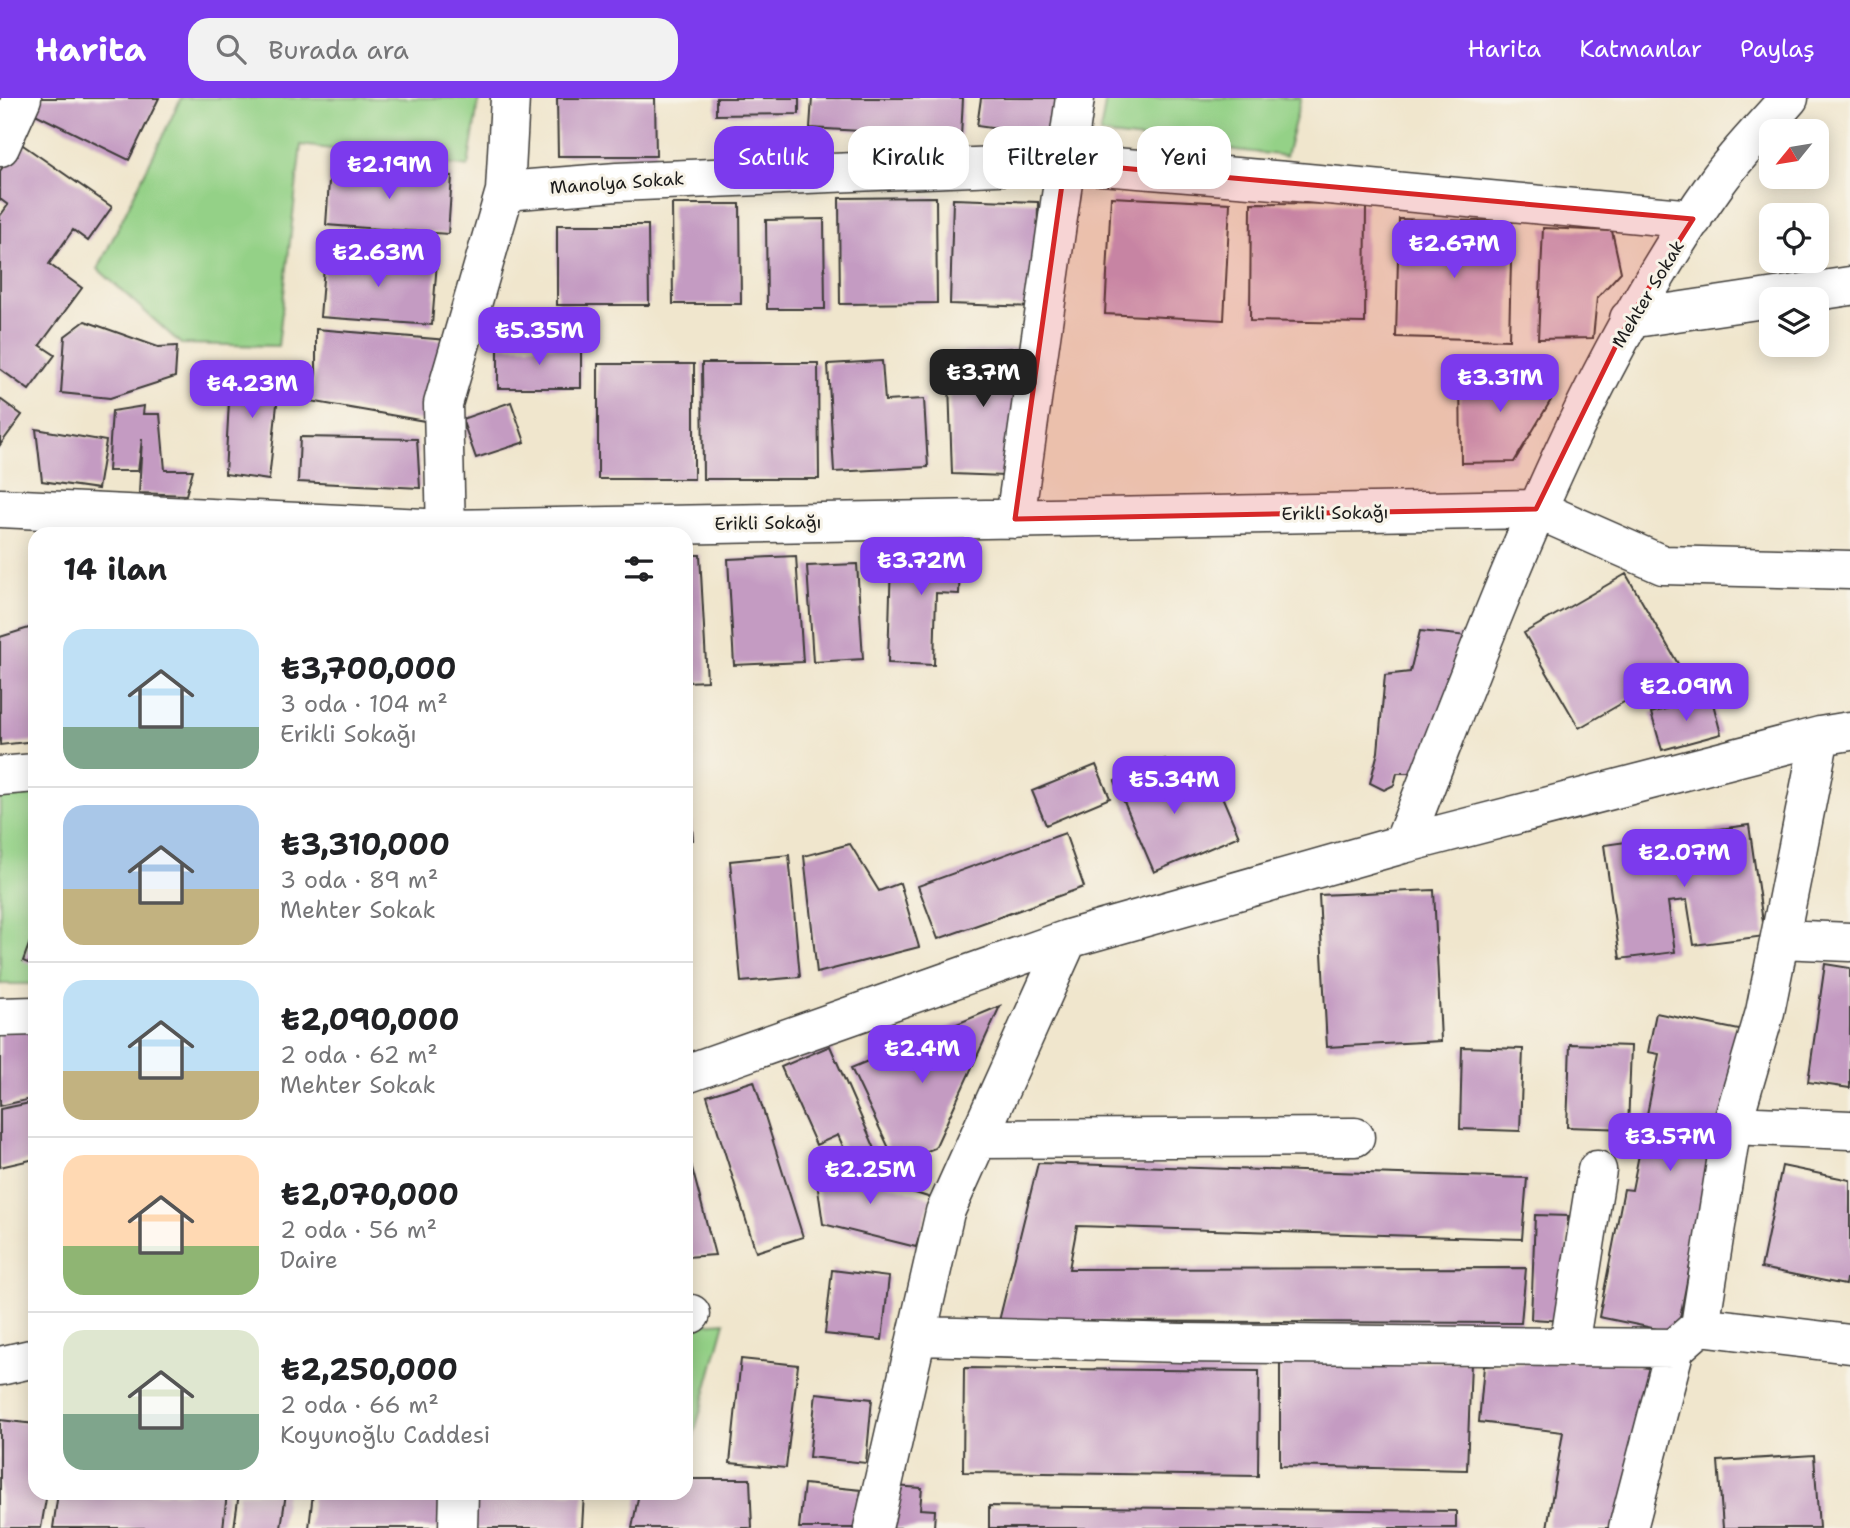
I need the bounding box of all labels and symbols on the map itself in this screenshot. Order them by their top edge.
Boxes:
north arrow [1759,119,1829,189]
pin: ₺2.19M [332,141,446,201]
street label: Manolya Sokak [549,166,685,200]
pin: ₺2.67M [1397,220,1511,280]
pin: ₺2.63M [321,230,435,289]
street label: Mehter Sokak [1606,236,1690,352]
pin: ₺5.35M [482,308,596,367]
pin: ₺3.7M [934,350,1032,409]
pin: ₺3.31M [1443,354,1557,414]
pin: ₺4.23M [195,360,309,420]
street label: Erikli Sokağı [1281,500,1389,526]
street label: Erikli Sokağı [714,510,822,536]
pin: ₺3.72M [864,538,978,597]
pin: ₺2.09M [1629,664,1743,723]
pin: ₺5.34M [1117,756,1231,816]
pin: ₺2.07M [1627,830,1741,889]
pin: ₺2.4M [873,1026,971,1085]
pin: ₺3.57M [1613,1114,1727,1173]
pin: ₺2.25M [813,1146,927,1206]

